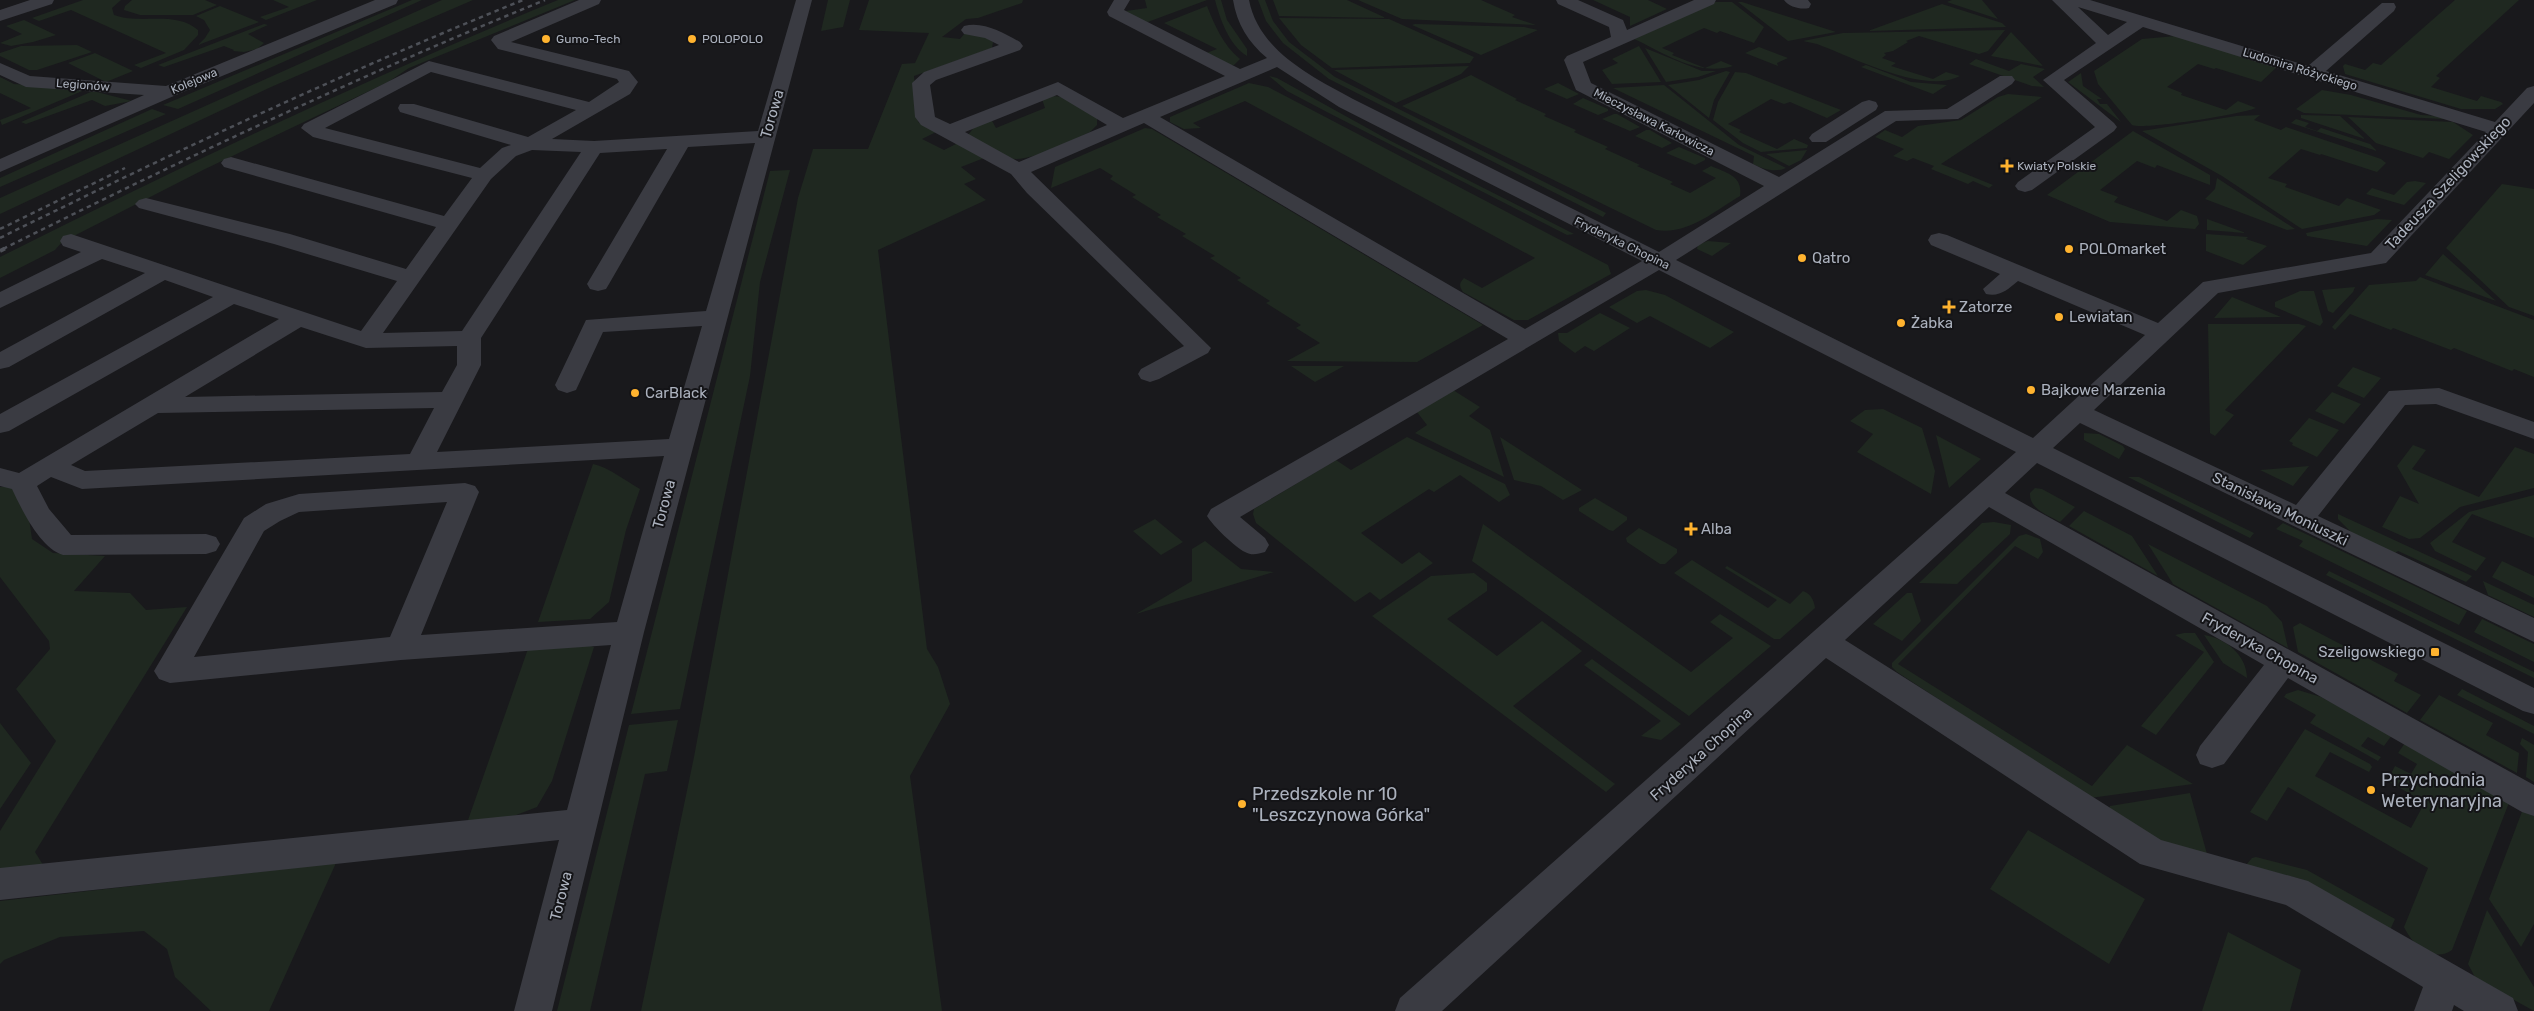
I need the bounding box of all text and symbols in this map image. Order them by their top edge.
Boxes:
place label: Gumo-Tech [556,32,620,46]
place label: POLOPOLO [702,32,763,46]
marker: Gumo-Tech [540,33,552,45]
marker: POLOPOLO [686,33,698,45]
street label: Ludomira Różyckiego [2241,45,2359,93]
street label: Kolejowa [169,65,219,97]
street label: Legionów [56,76,111,94]
street label: Mieczysława Karłowicza [1591,85,1717,159]
street label: Torowa [756,88,788,140]
street label: Tadeusza Szeligowskiego [2381,113,2515,253]
place label: Kwiaty Polskie [2017,159,2096,173]
marker: Kwiaty Polskie [2001,160,2013,172]
street label: Fryderyka Chopina [1572,214,1672,272]
place label: POLOmarket [2079,240,2166,258]
marker: POLOmarket [2063,243,2075,255]
place label: Qatro [1812,249,1850,267]
marker: Qatro [1796,252,1808,264]
place label: Zatorze [1959,298,2012,316]
marker: Zatorze [1943,301,1955,313]
place label: Lewiatan [2069,308,2133,326]
marker: Lewiatan [2053,311,2065,323]
place label: Żabka [1911,314,1953,332]
marker: Żabka [1895,317,1907,329]
place label: Bajkowe Marzenia [2041,381,2166,399]
place label: CarBlack [645,384,707,402]
marker: Bajkowe Marzenia [2025,384,2037,396]
marker: CarBlack [629,387,641,399]
street label: Stanisława Moniuszki [2209,468,2351,550]
street label: Torowa [649,478,679,530]
place label: Alba [1701,520,1732,538]
marker: Alba [1685,523,1697,535]
street label: Fryderyka Chopina [2198,608,2322,688]
place label: Szeligowskiego [2318,643,2425,661]
marker: Szeligowskiego [2429,646,2441,658]
street label: Fryderyka Chopina [1646,704,1756,804]
place label: Przychodnia Weterynaryjna [2381,769,2502,812]
place label: Przedszkole nr 10 "Leszczynowa Górka" [1252,783,1430,826]
marker: Przychodnia Weterynaryjna [2365,784,2377,796]
marker: Przedszkole nr 10 "Leszczynowa Górka" [1236,798,1248,810]
street label: Torowa [546,870,576,922]

